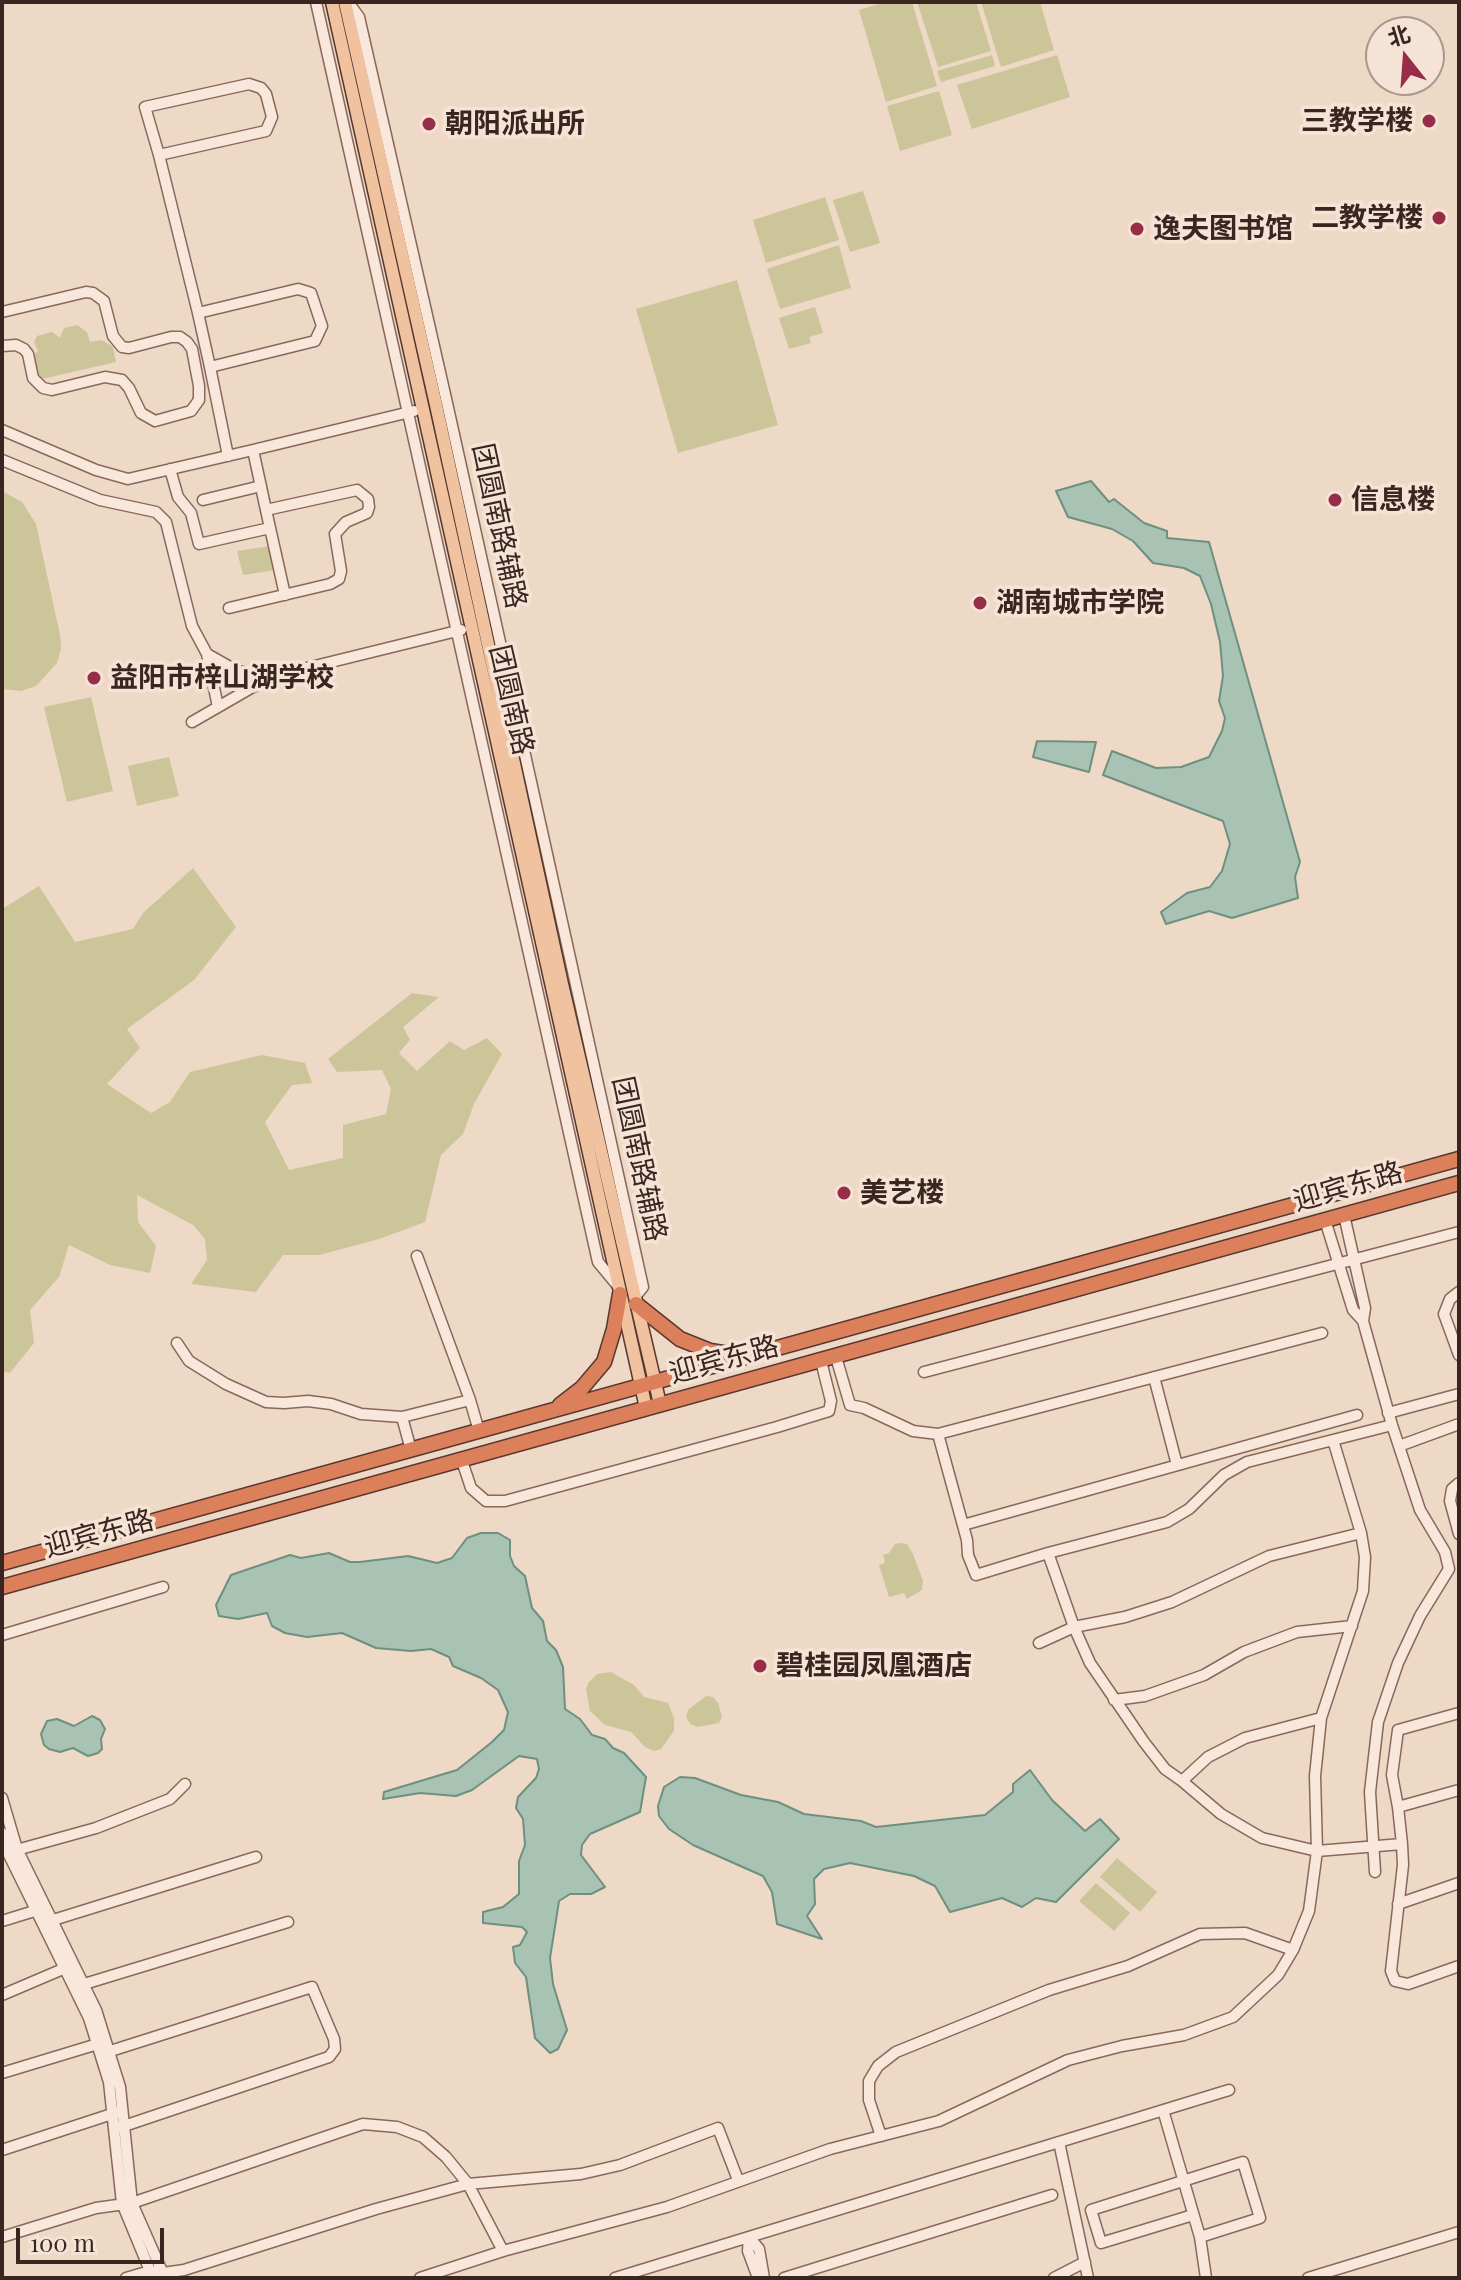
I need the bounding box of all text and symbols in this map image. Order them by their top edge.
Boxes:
north arrow [1365,16,1445,96]
text: 北 [1384,17,1413,53]
place label: 三教学楼 [1301,104,1413,138]
place label: 朝阳派出所 [445,107,585,141]
marker: 三教学楼 [1420,112,1438,130]
marker: 朝阳派出所 [420,115,438,133]
place label: 二教学楼 [1311,201,1423,235]
marker: 二教学楼 [1430,209,1448,227]
place label: 逸夫图书馆 [1153,212,1293,246]
marker: 逸夫图书馆 [1128,220,1146,238]
street label: 团圆南路辅路 [465,440,533,612]
place label: 信息楼 [1351,483,1435,517]
marker: 信息楼 [1326,491,1344,509]
place label: 湖南城市学院 [996,586,1164,620]
marker: 湖南城市学院 [971,594,989,612]
street label: 团圆南路 [482,642,540,758]
place label: 益阳市梓山湖学校 [110,661,334,695]
marker: 益阳市梓山湖学校 [85,669,103,687]
street label: 团圆南路辅路 [605,1073,673,1245]
street label: 迎宾东路 [1290,1155,1406,1219]
place label: 美艺楼 [860,1176,944,1210]
marker: 美艺楼 [835,1184,853,1202]
street label: 迎宾东路 [666,1329,782,1391]
street label: 迎宾东路 [41,1503,157,1565]
place label: 碧桂园凤凰酒店 [776,1649,972,1683]
marker: 碧桂园凤凰酒店 [751,1657,769,1675]
scale bar [20,2212,168,2262]
text: 100 m [30,2226,95,2258]

